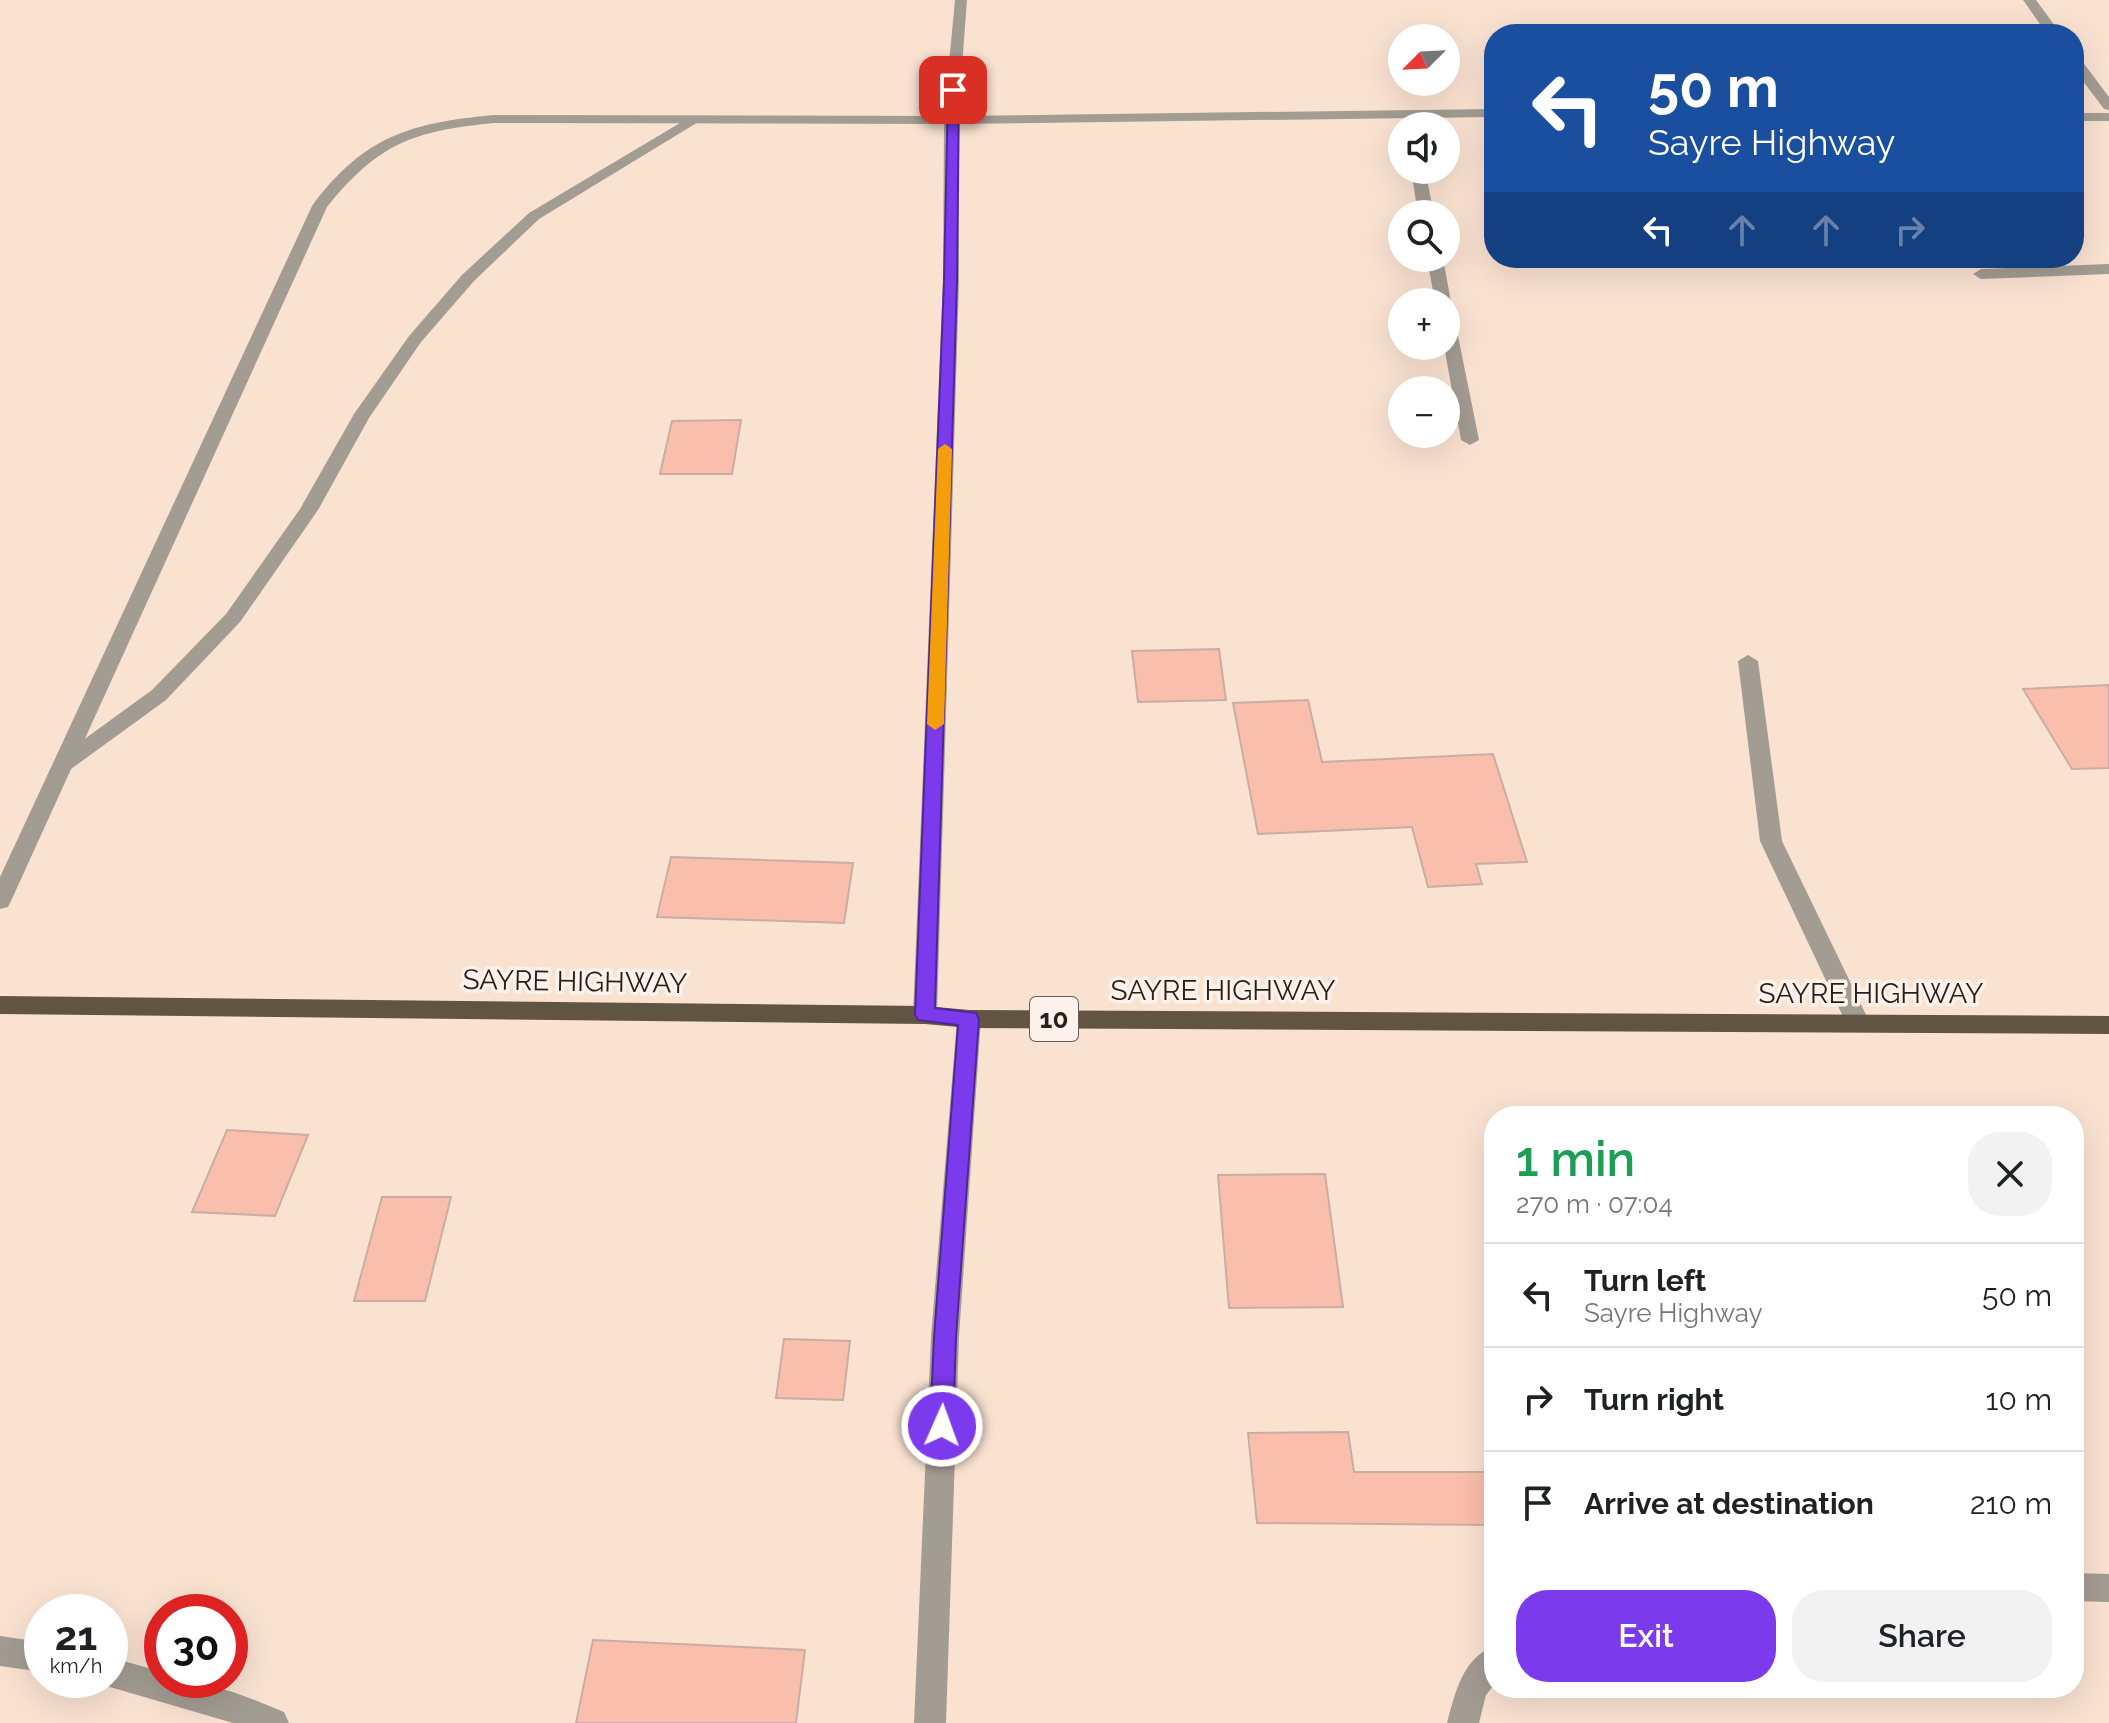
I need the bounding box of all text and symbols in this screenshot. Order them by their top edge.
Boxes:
north arrow [1388,24,1460,96]
map controls [1388,24,1460,448]
text: 50 m [1648,54,1779,120]
pin [919,56,987,124]
icon: left [1516,56,1620,160]
icon: arrive [931,68,975,112]
button: sound [1388,112,1460,184]
text: Sayre Highway [1648,121,1895,163]
button: search [1388,200,1460,272]
icon: left [1636,208,1680,252]
icon: ahead [1720,208,1764,252]
icon: ahead [1804,208,1848,252]
icon: right [1888,208,1932,252]
button: + [1388,288,1460,360]
button: − [1388,376,1460,448]
street label: SAYRE HIGHWAY [462,963,688,1000]
street label: SAYRE HIGHWAY [1111,974,1335,1007]
street label: SAYRE HIGHWAY [1759,977,1983,1010]
road number: 10 [1030,997,1078,1041]
text: 1 min [1516,1131,1635,1187]
button: close [1968,1132,2052,1216]
text: 270 m · 07:04 [1516,1189,1673,1219]
text: Turn left [1584,1263,1706,1298]
icon: left [1516,1273,1560,1317]
text: 50 m [1982,1278,2052,1313]
text: Sayre Highway [1584,1298,1763,1328]
icon: right [1516,1377,1560,1421]
text: Turn right [1584,1382,1724,1417]
text: 10 m [1986,1382,2052,1417]
position arrow [900,1384,984,1468]
icon: arrive [1516,1481,1560,1525]
text: Arrive at destination [1584,1486,1874,1521]
text: 210 m [1970,1486,2052,1521]
button: Exit [1516,1590,1776,1682]
button: Share [1792,1590,2052,1682]
speed limit sign: 30 [144,1594,248,1698]
text: 21 [55,1612,97,1659]
text: km/h [50,1654,102,1678]

